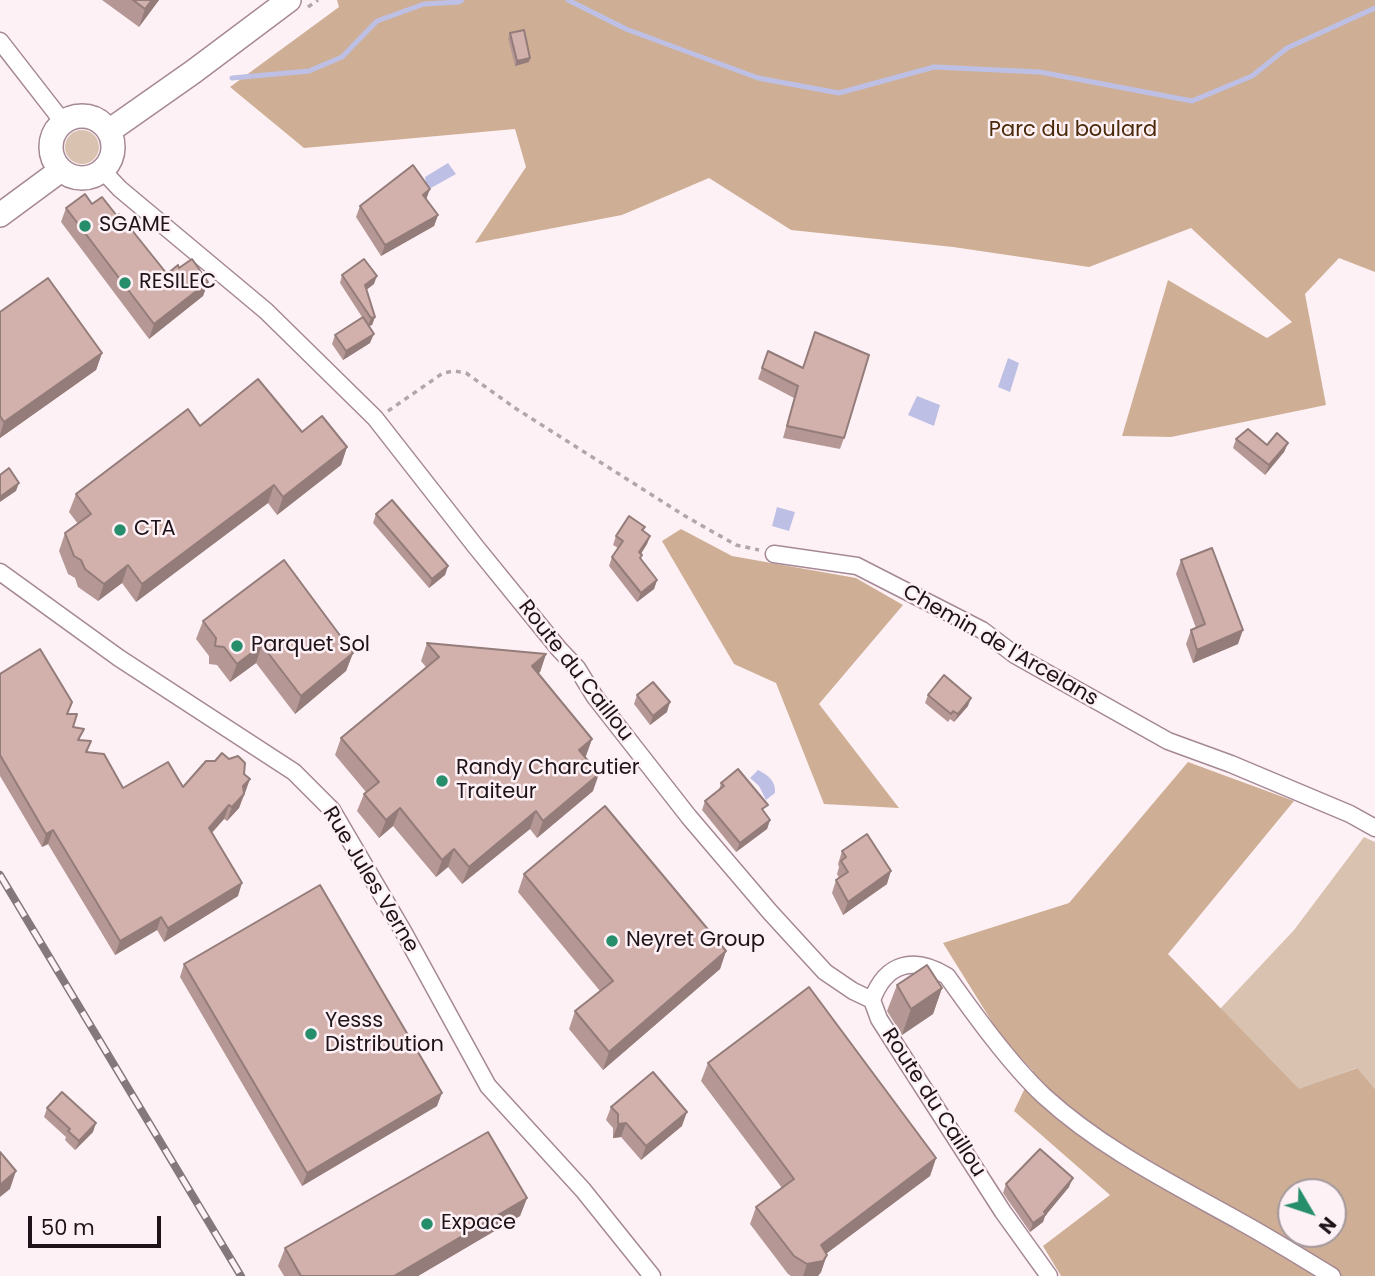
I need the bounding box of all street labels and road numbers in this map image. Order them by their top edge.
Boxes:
street label: Chemin de l'Arcelans [898,580,1102,712]
street label: Route du Caillou [512,595,638,747]
street label: Rue Jules Verne [317,803,423,957]
street label: Route du Caillou [876,1024,990,1182]

